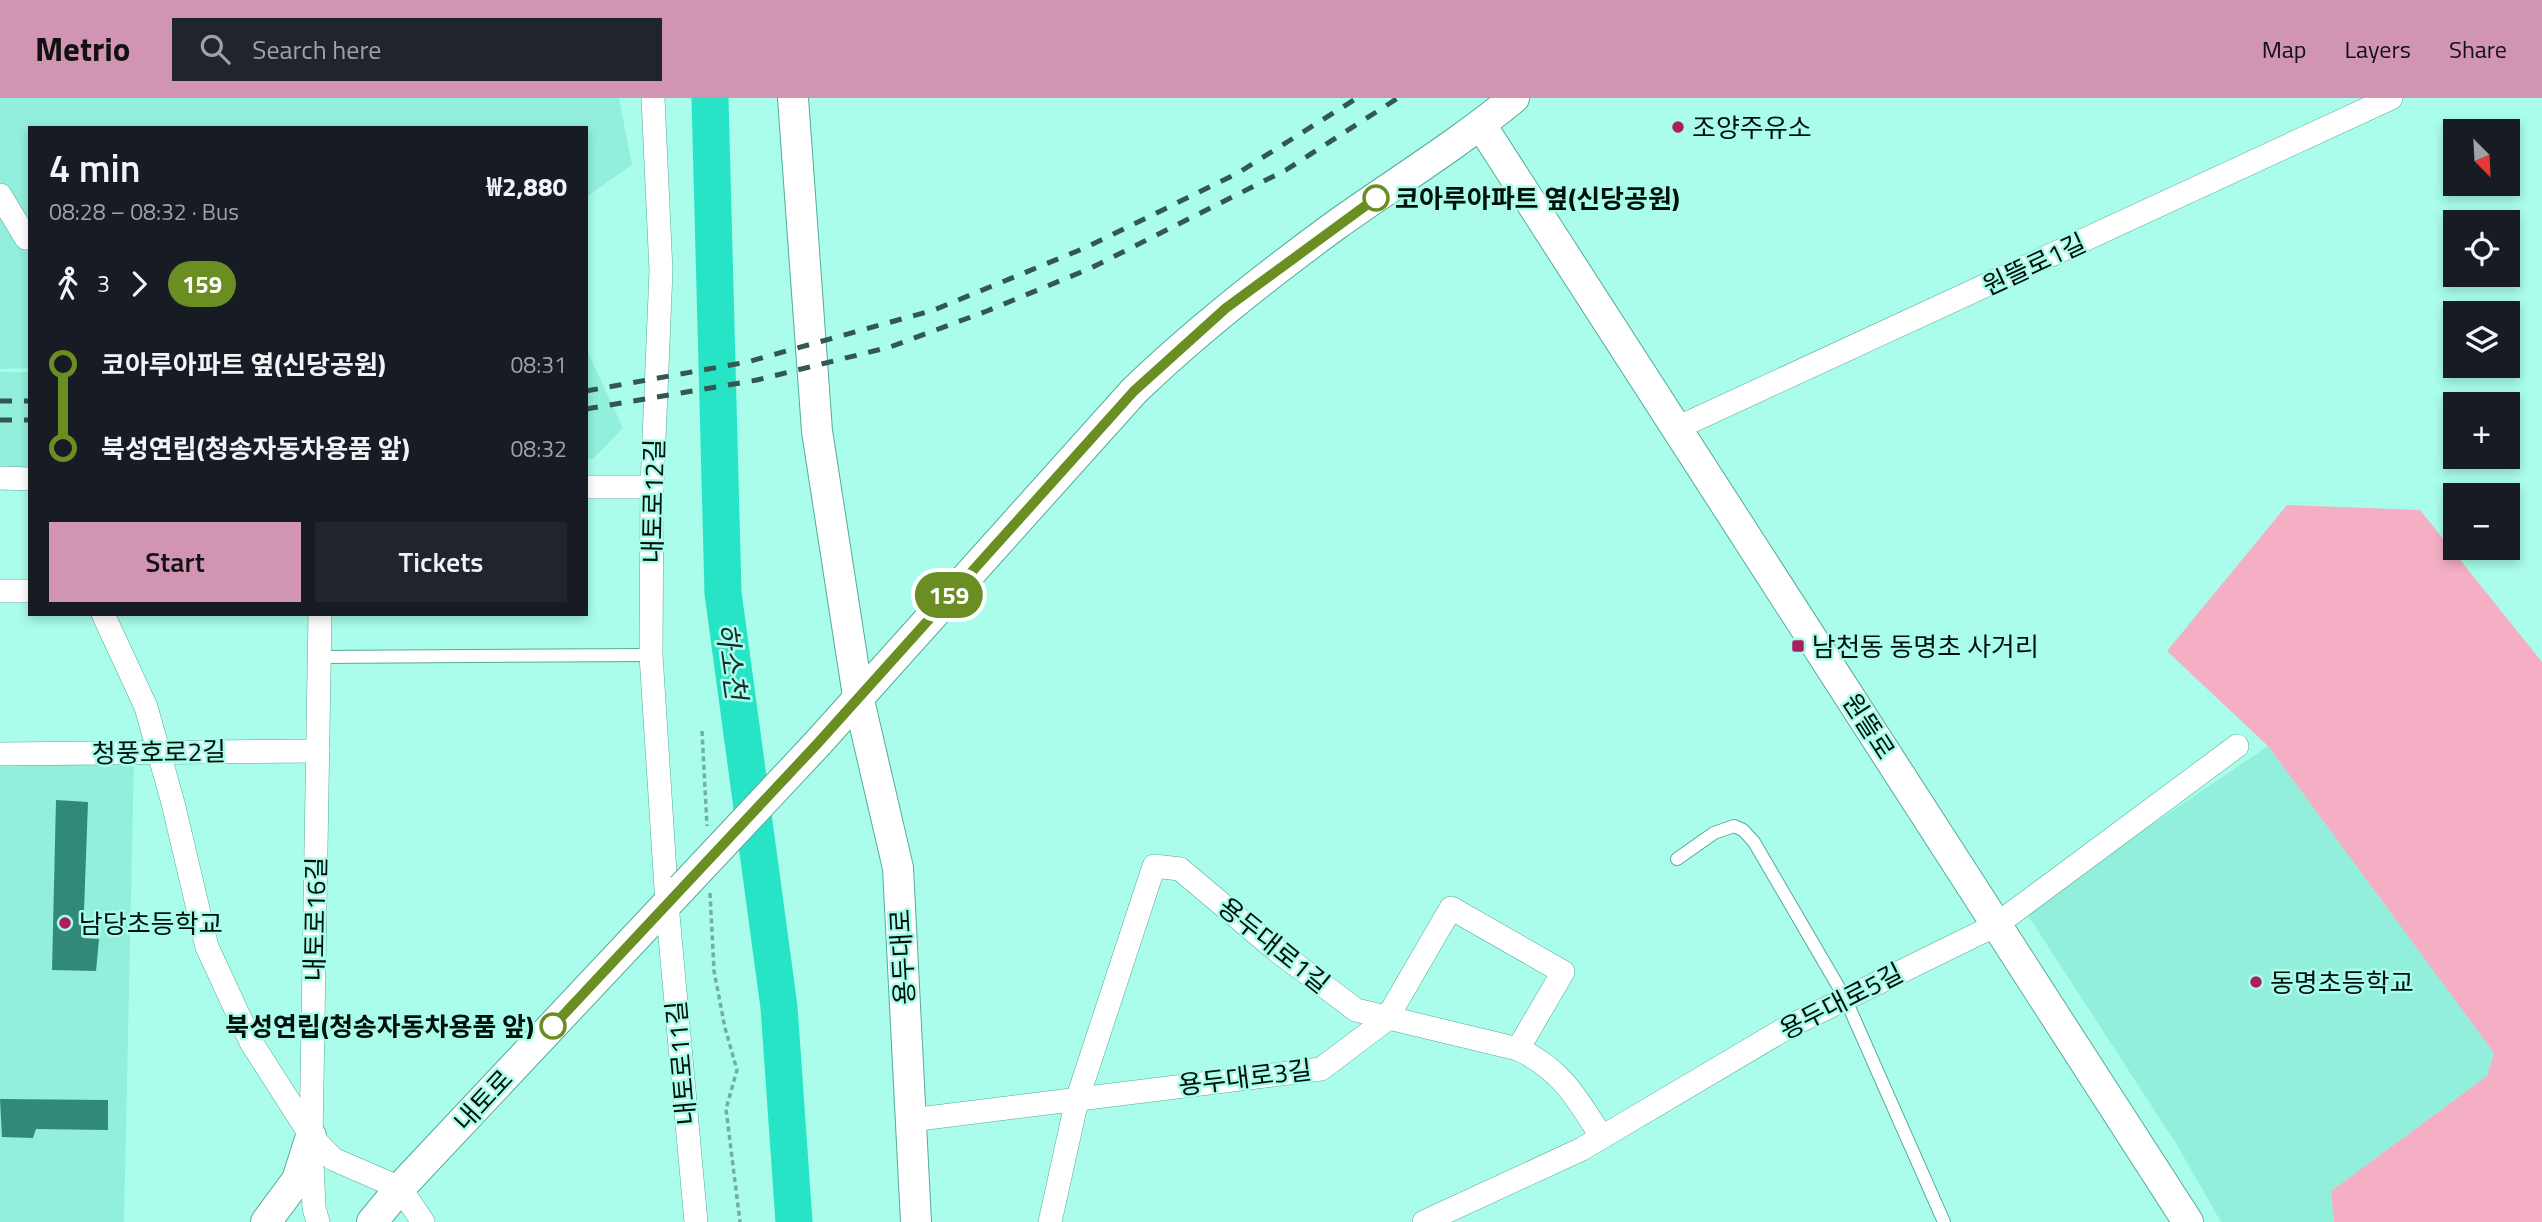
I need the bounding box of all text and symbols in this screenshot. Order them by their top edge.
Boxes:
search box [172,18,662,81]
text: Metrio [35,24,130,74]
icon: search [196,30,234,68]
text: Search here [252,30,381,69]
text: Map [2262,31,2307,67]
text: Layers [2345,31,2411,67]
text: Share [2449,31,2507,67]
place label: 조양주유소 [1692,108,1812,147]
marker: 조양주유소 [1670,119,1686,135]
north arrow [2443,119,2520,196]
map controls [2443,119,2520,560]
text: 4 min [49,139,140,197]
text: ₩2,880 [487,167,567,206]
place label: 코아루아파트 옆(신당공원) [1395,179,1680,218]
marker: 코아루아파트 옆(신당공원) [1363,185,1389,211]
text: 08:28 – 08:32 · Bus [49,194,239,229]
button: locate [2443,210,2520,287]
street label: 원뜰로1길 [1976,223,2092,305]
icon: walk [49,265,87,303]
icon: forward [120,265,158,303]
text: 3 [97,266,110,301]
text: 159 [182,266,222,302]
button: layers [2443,301,2520,378]
text: 코아루아파트 옆(신당공원) [101,345,386,384]
text: 08:31 [510,347,567,382]
button: + [2443,392,2520,469]
text: 북성연립(청송자동차용품 앞) [101,429,410,468]
text: 08:32 [510,431,567,466]
street label: 내토로12길 [632,438,674,564]
button: − [2443,483,2520,560]
button: Start [49,522,301,602]
button: Tickets [315,522,567,602]
line badge: 159 [909,572,989,618]
text: 159 [929,577,969,613]
water label: 하소천 [705,620,759,705]
place label: 남천동 동명초 사거리 [1812,627,2039,666]
marker: 남천동 동명초 사거리 [1790,638,1806,654]
street label: 원뜰로 [1833,685,1905,767]
street label: 청풍호로2길 [92,731,226,773]
street label: 내토로16길 [294,856,336,982]
street label: 용두대로1길 [1210,888,1338,1002]
place label: 남당초등학교 [79,904,223,943]
street label: 용두대로 [880,908,924,1006]
marker: 남당초등학교 [57,915,73,931]
street label: 용두대로5길 [1772,953,1910,1049]
place label: 동명초등학교 [2270,963,2414,1002]
marker: 동명초등학교 [2248,974,2264,990]
street label: 내토로11길 [656,999,706,1127]
place label: 북성연립(청송자동차용품 앞) [225,1007,534,1046]
marker: 북성연립(청송자동차용품 앞) [540,1013,566,1039]
street label: 용두대로3길 [1176,1049,1314,1105]
street label: 내토로 [444,1060,522,1140]

